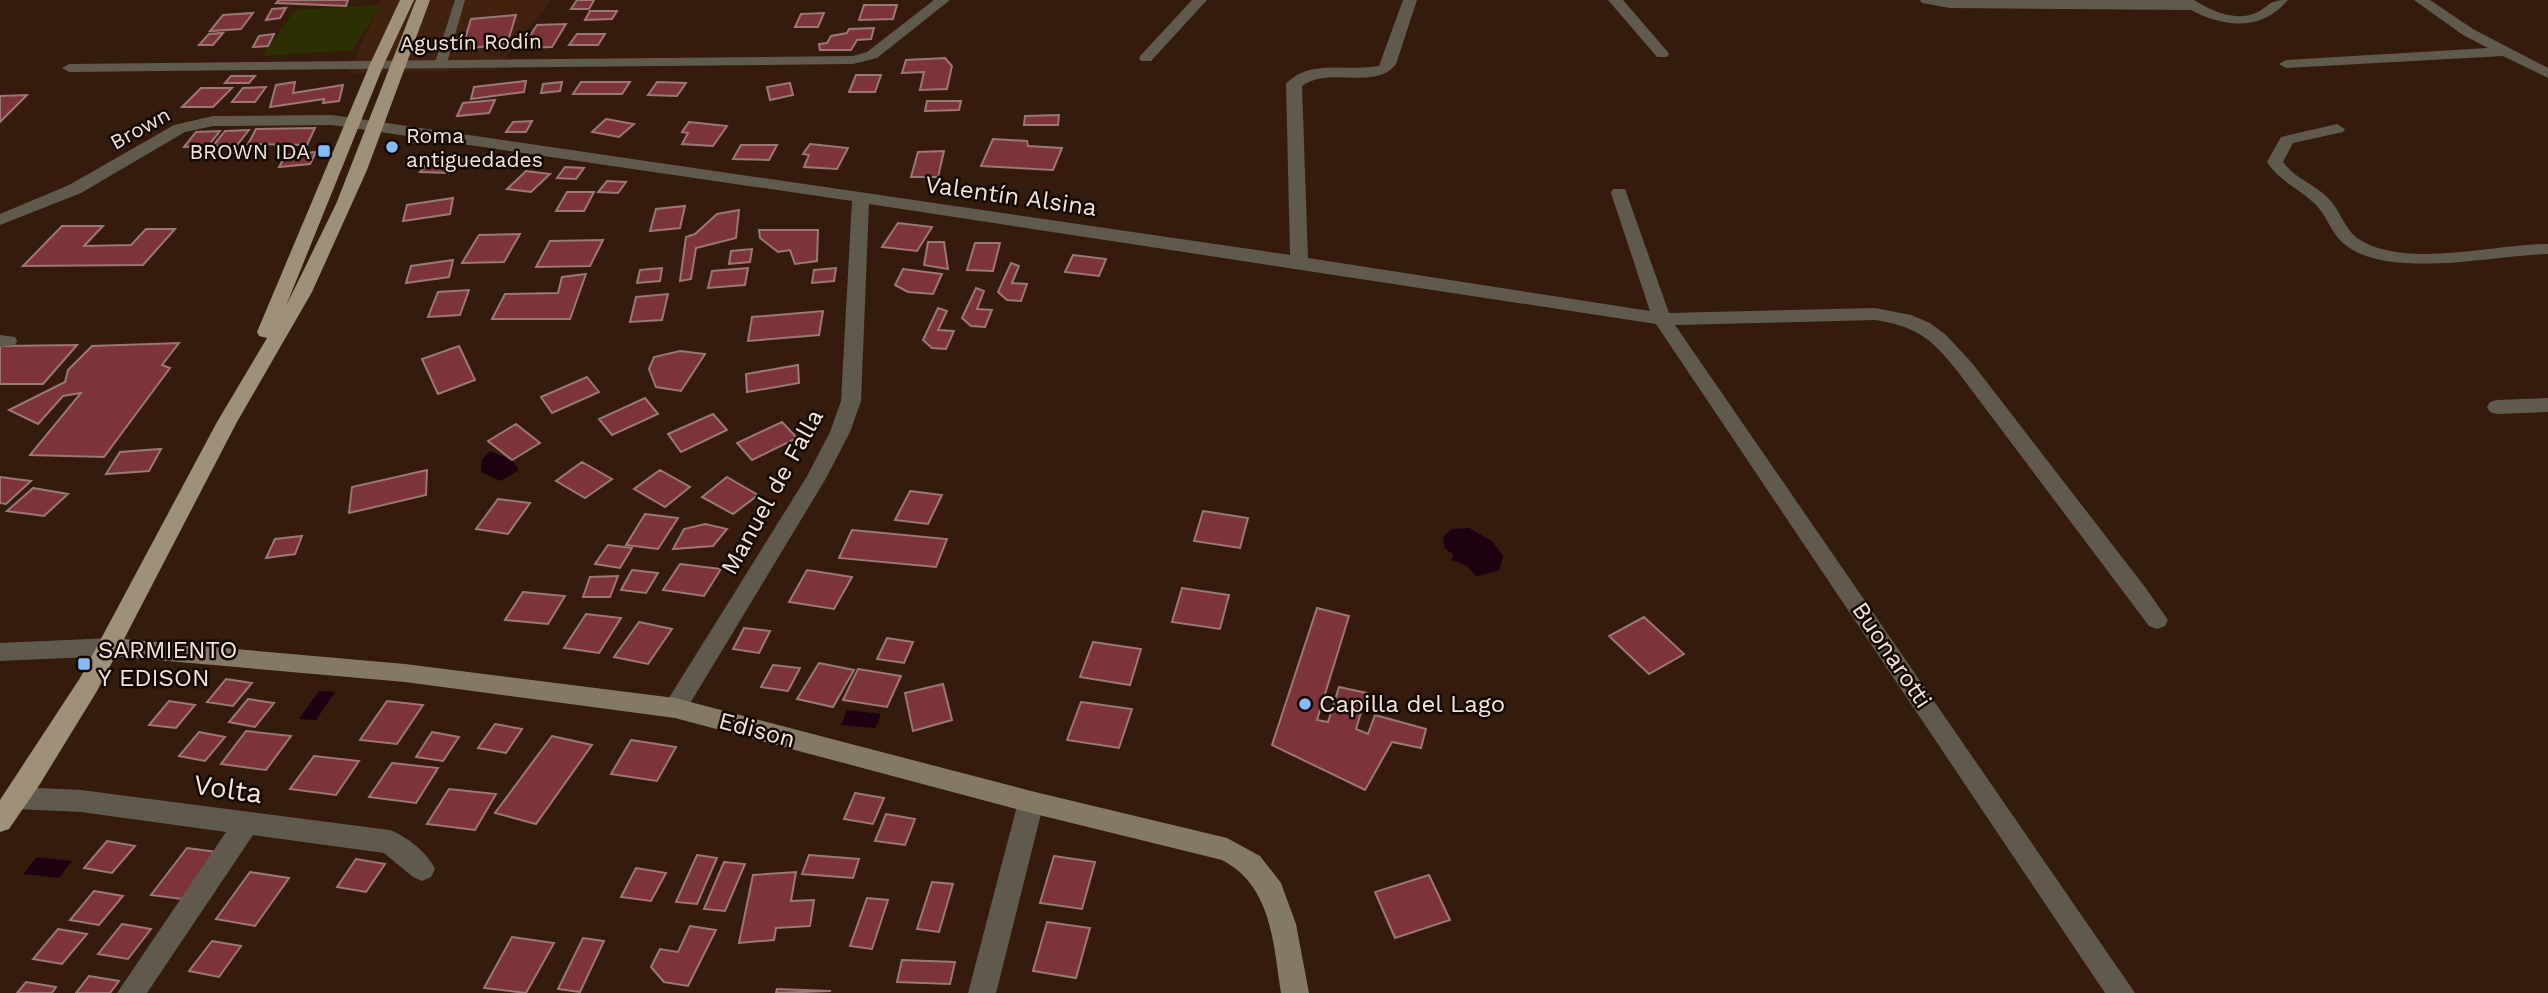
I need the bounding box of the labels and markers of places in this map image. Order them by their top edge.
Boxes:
place label: Roma antiguedades [406,123,543,172]
place label: BROWN IDA [189,139,310,164]
marker: Roma antiguedades [384,139,400,155]
marker: BROWN IDA [316,143,332,159]
place label: SARMIENTO Y EDISON [98,636,237,692]
marker: SARMIENTO Y EDISON [76,656,92,672]
place label: Capilla del Lago [1319,690,1505,718]
marker: Capilla del Lago [1297,696,1313,712]

